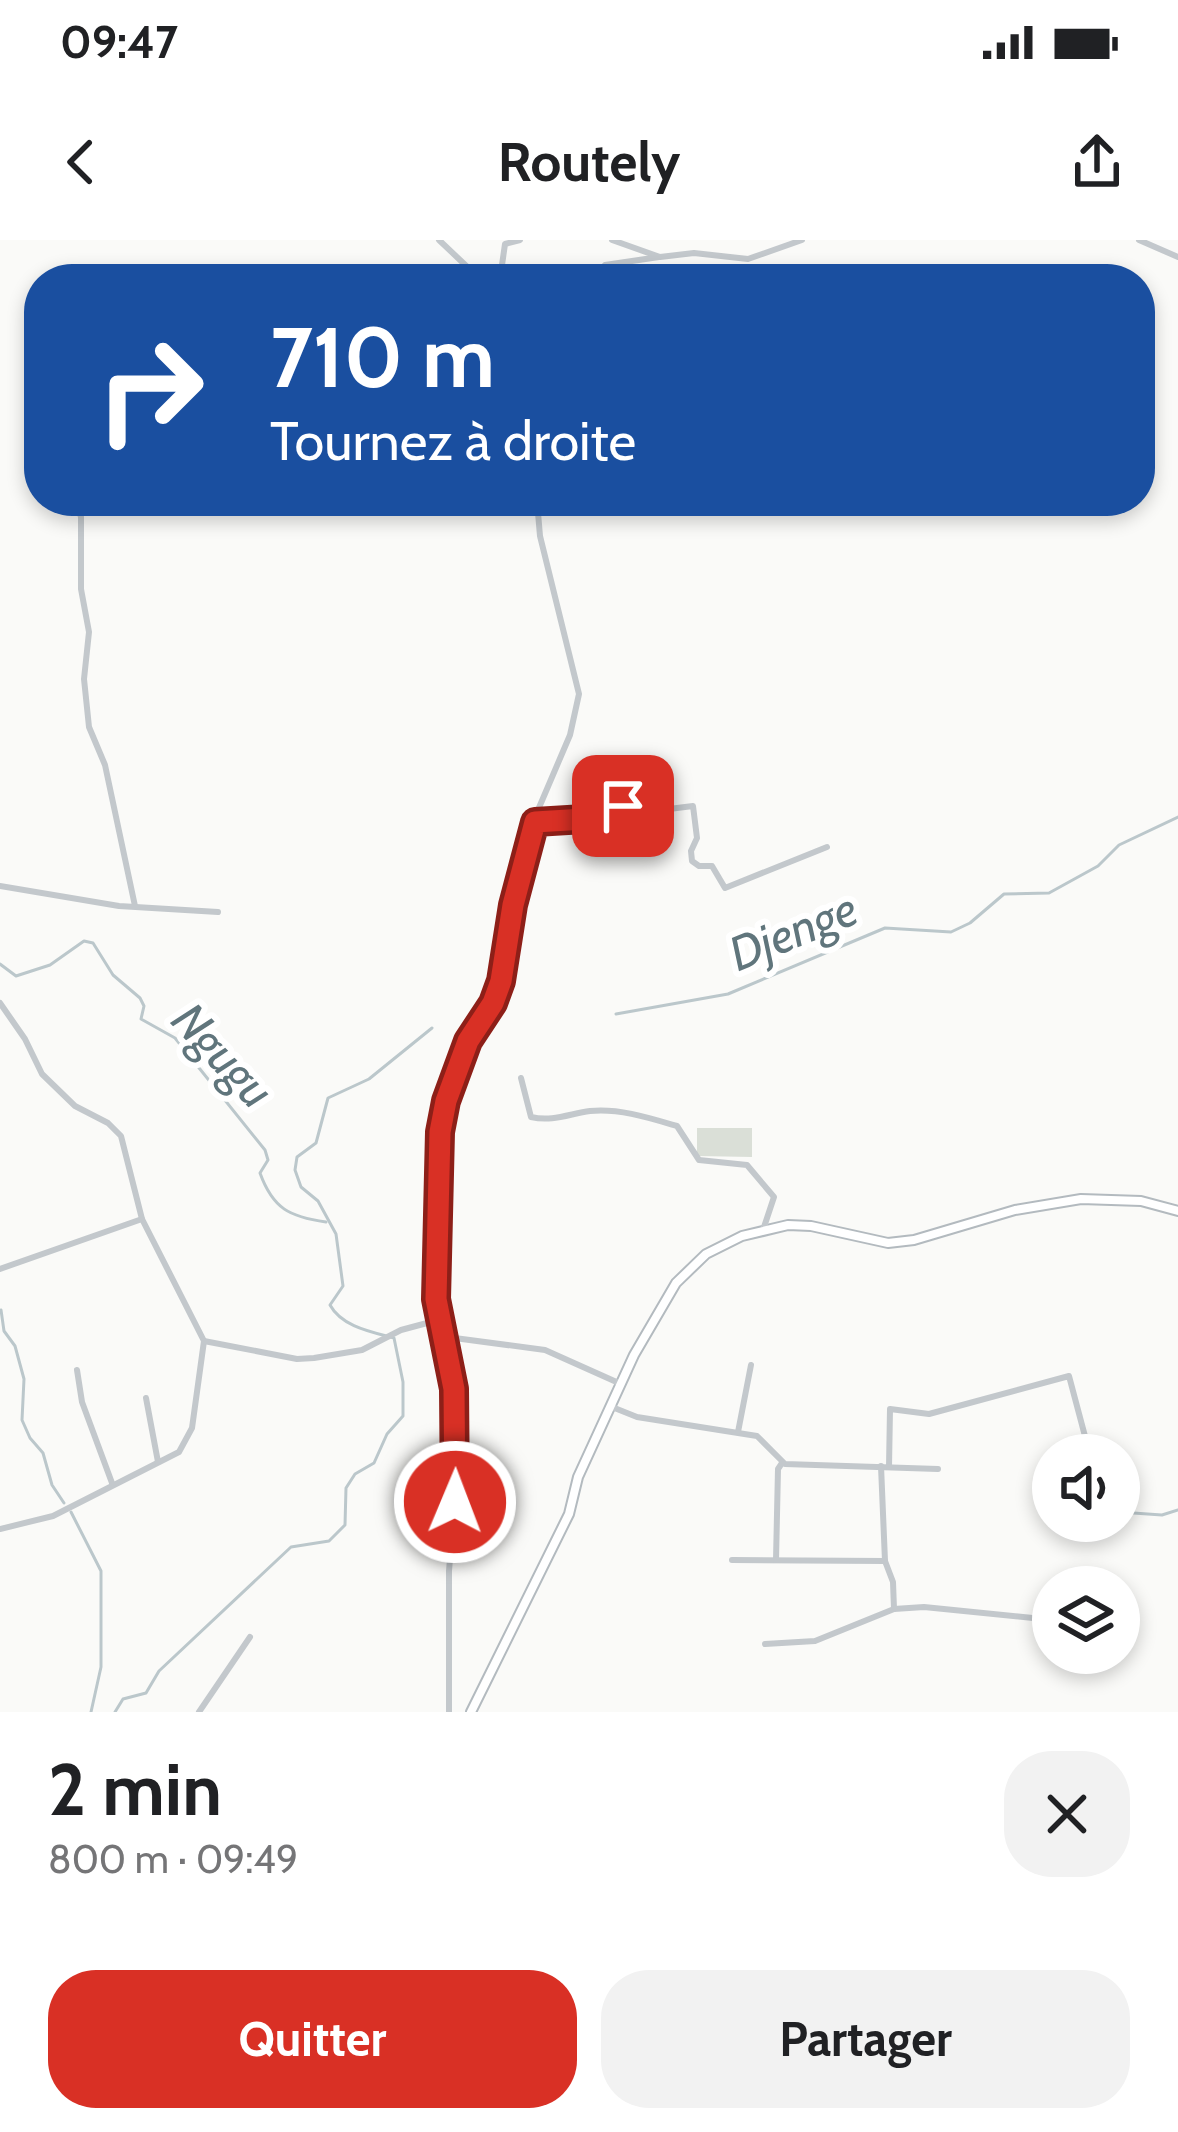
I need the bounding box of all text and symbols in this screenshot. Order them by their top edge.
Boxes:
text: 09:47 [60,15,178,69]
icon: back [48,129,114,195]
text: Routely [498,129,680,195]
icon: share [1064,129,1130,195]
text: 710 m [270,306,495,408]
icon: right [72,312,228,468]
text: Tournez à droite [270,408,636,474]
pin [572,755,674,857]
icon: arrive [590,773,656,839]
water label: Djenge [720,879,866,983]
water label: Ngugu [160,991,286,1119]
map controls [1032,1434,1140,1674]
button: sound [1032,1434,1140,1542]
position arrow [392,1439,518,1565]
button: layers [1032,1566,1140,1674]
text: 2 min [48,1746,222,1833]
button: close [1004,1751,1130,1877]
text: 800 m · 09:49 [48,1835,298,1883]
button: Quitter [48,1970,577,2108]
button: Partager [601,1970,1130,2108]

